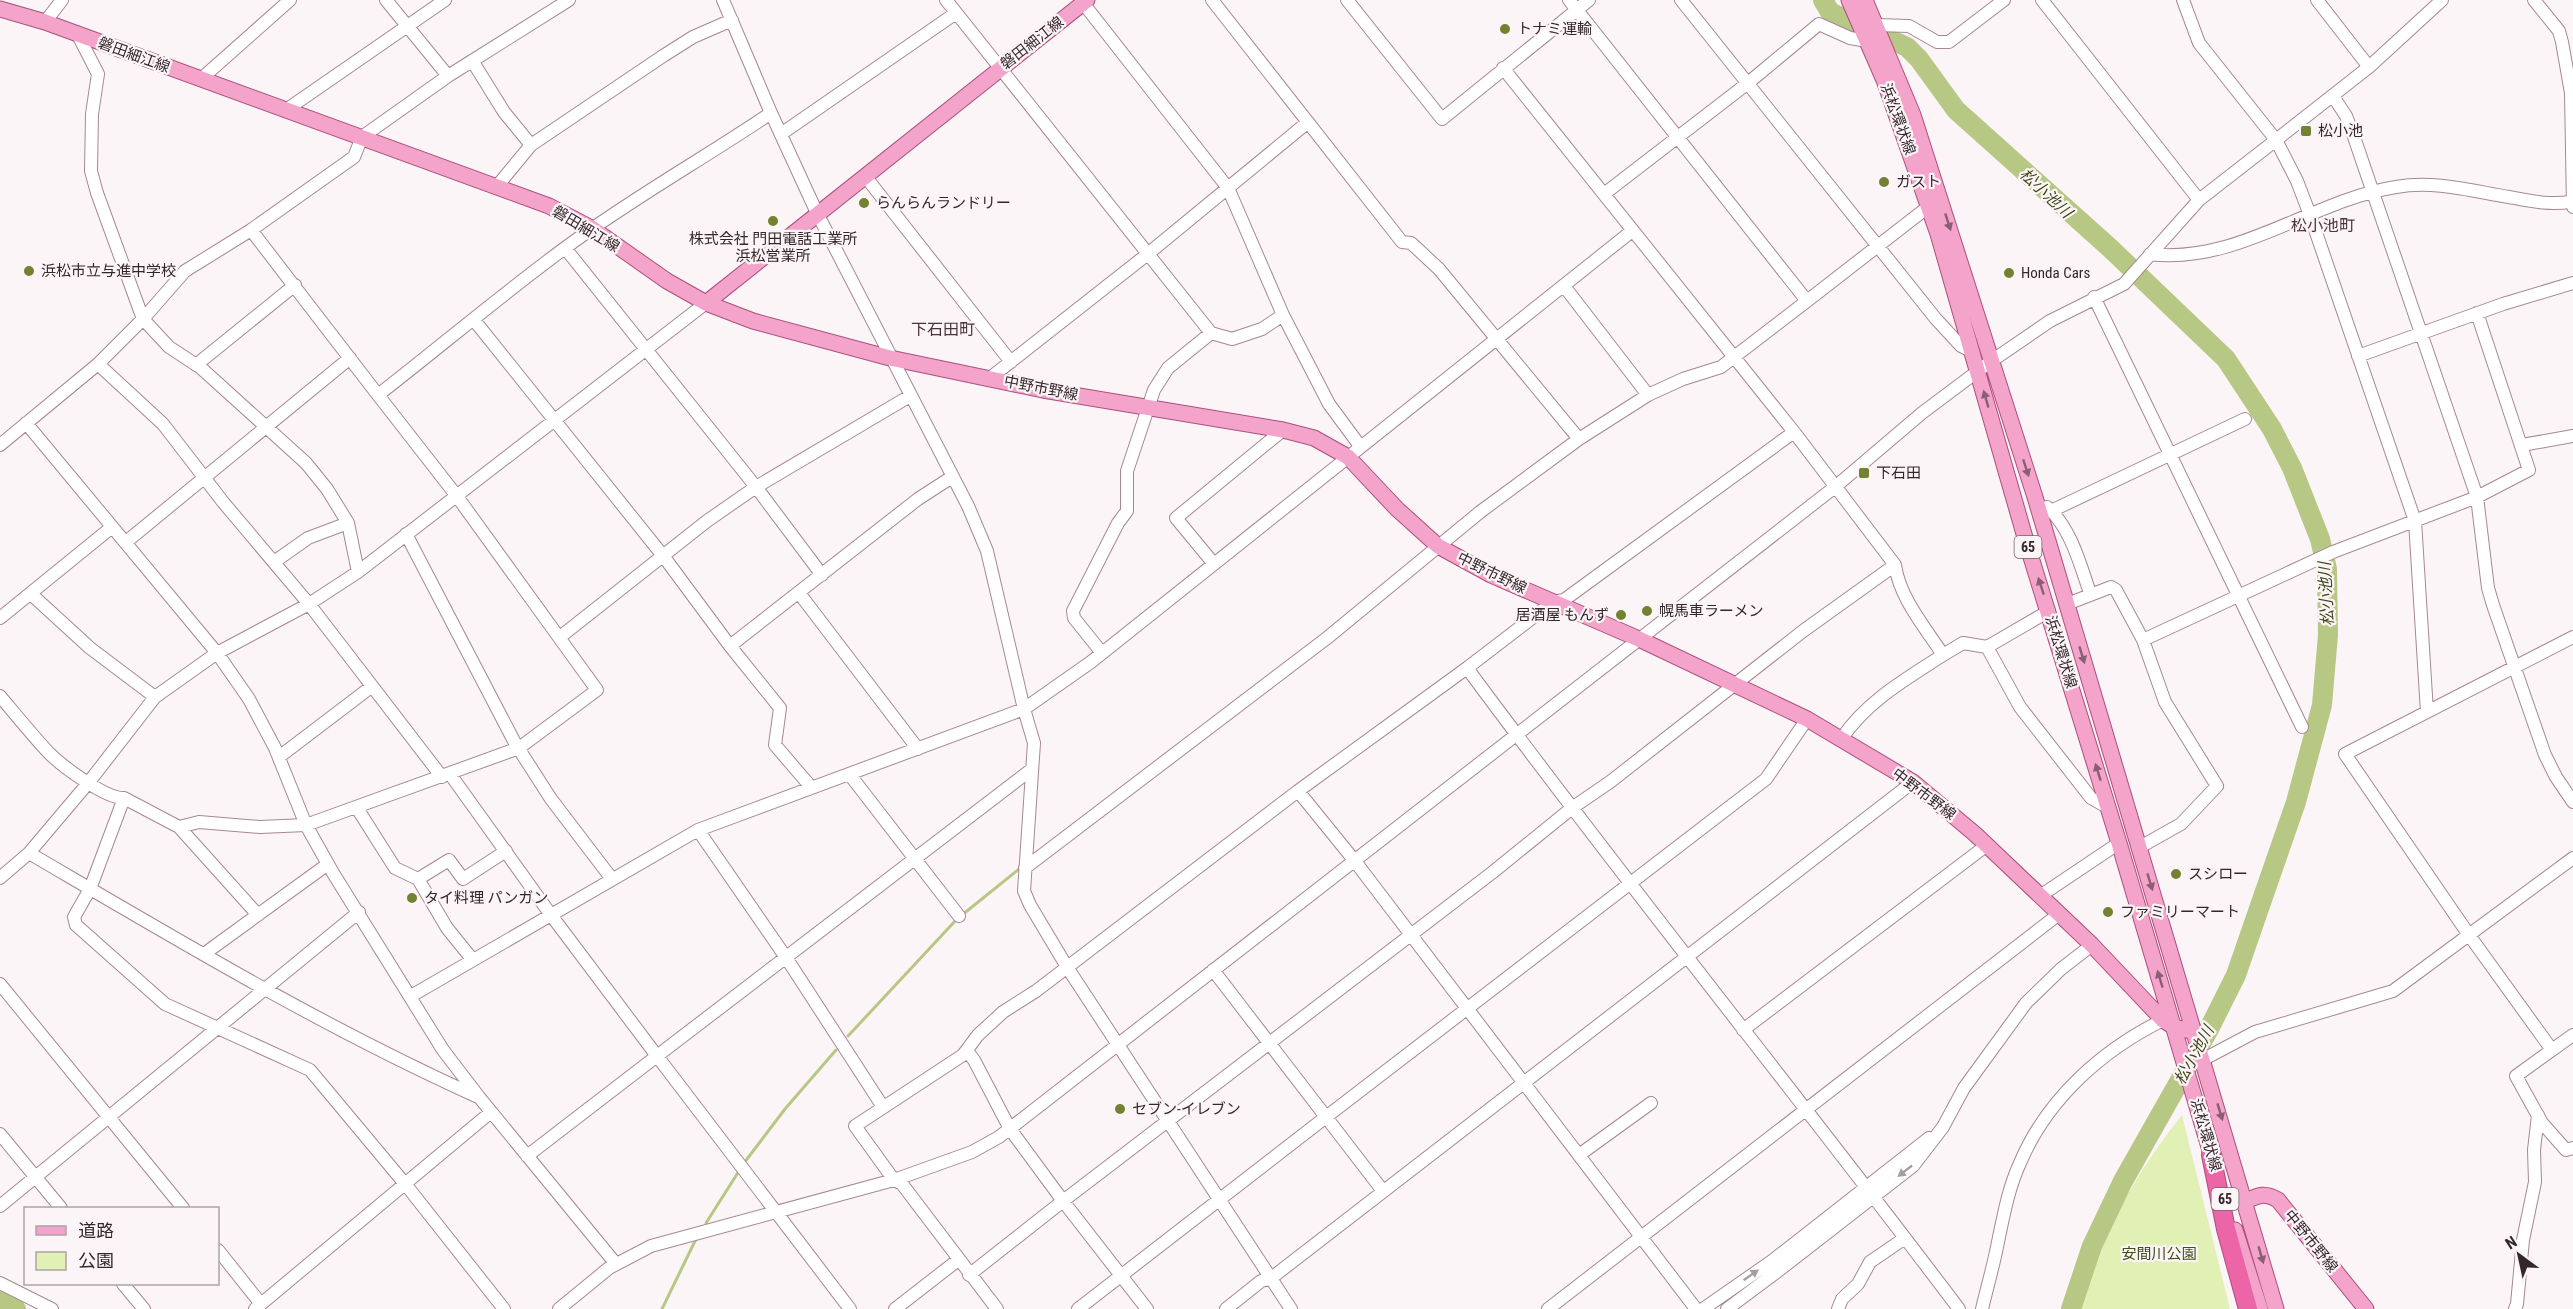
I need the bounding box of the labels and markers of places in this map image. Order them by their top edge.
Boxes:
place label: トナミ運輸 [1517,20,1592,38]
marker: トナミ運輸 [1498,22,1512,36]
place label: 松小池 [2318,122,2363,140]
marker: 松小池 [2299,124,2313,138]
place label: ガスト [1896,173,1941,191]
marker: ガスト [1877,175,1891,189]
place label: らんらんランドリー [876,194,1011,212]
marker: らんらんランドリー [857,196,871,210]
marker: 株式会社 門田電話工業所 浜松営業所 [766,214,780,228]
place label: 株式会社 門田電話工業所 浜松営業所 [689,230,857,265]
place label: 浜松市立与進中学校 [41,262,176,280]
marker: 浜松市立与進中学校 [22,264,36,278]
place label: Honda Cars [2021,264,2090,282]
marker: Honda Cars [2002,266,2016,280]
place label: 下石田 [1876,464,1921,482]
marker: 下石田 [1857,466,1871,480]
place label: 幌馬車ラーメン [1659,602,1763,620]
marker: 幌馬車ラーメン [1640,604,1654,618]
place label: 居酒屋 もんず [1516,606,1609,624]
marker: 居酒屋 もんず [1614,608,1628,622]
place label: スシロー [2188,865,2248,883]
marker: スシロー [2169,867,2183,881]
place label: タイ料理 パンガン [424,889,548,907]
marker: タイ料理 パンガン [405,891,419,905]
place label: ファミリーマート [2120,903,2240,921]
marker: ファミリーマート [2101,905,2115,919]
place label: セブン-イレブン [1132,1100,1241,1118]
marker: セブン-イレブン [1113,1102,1127,1116]

